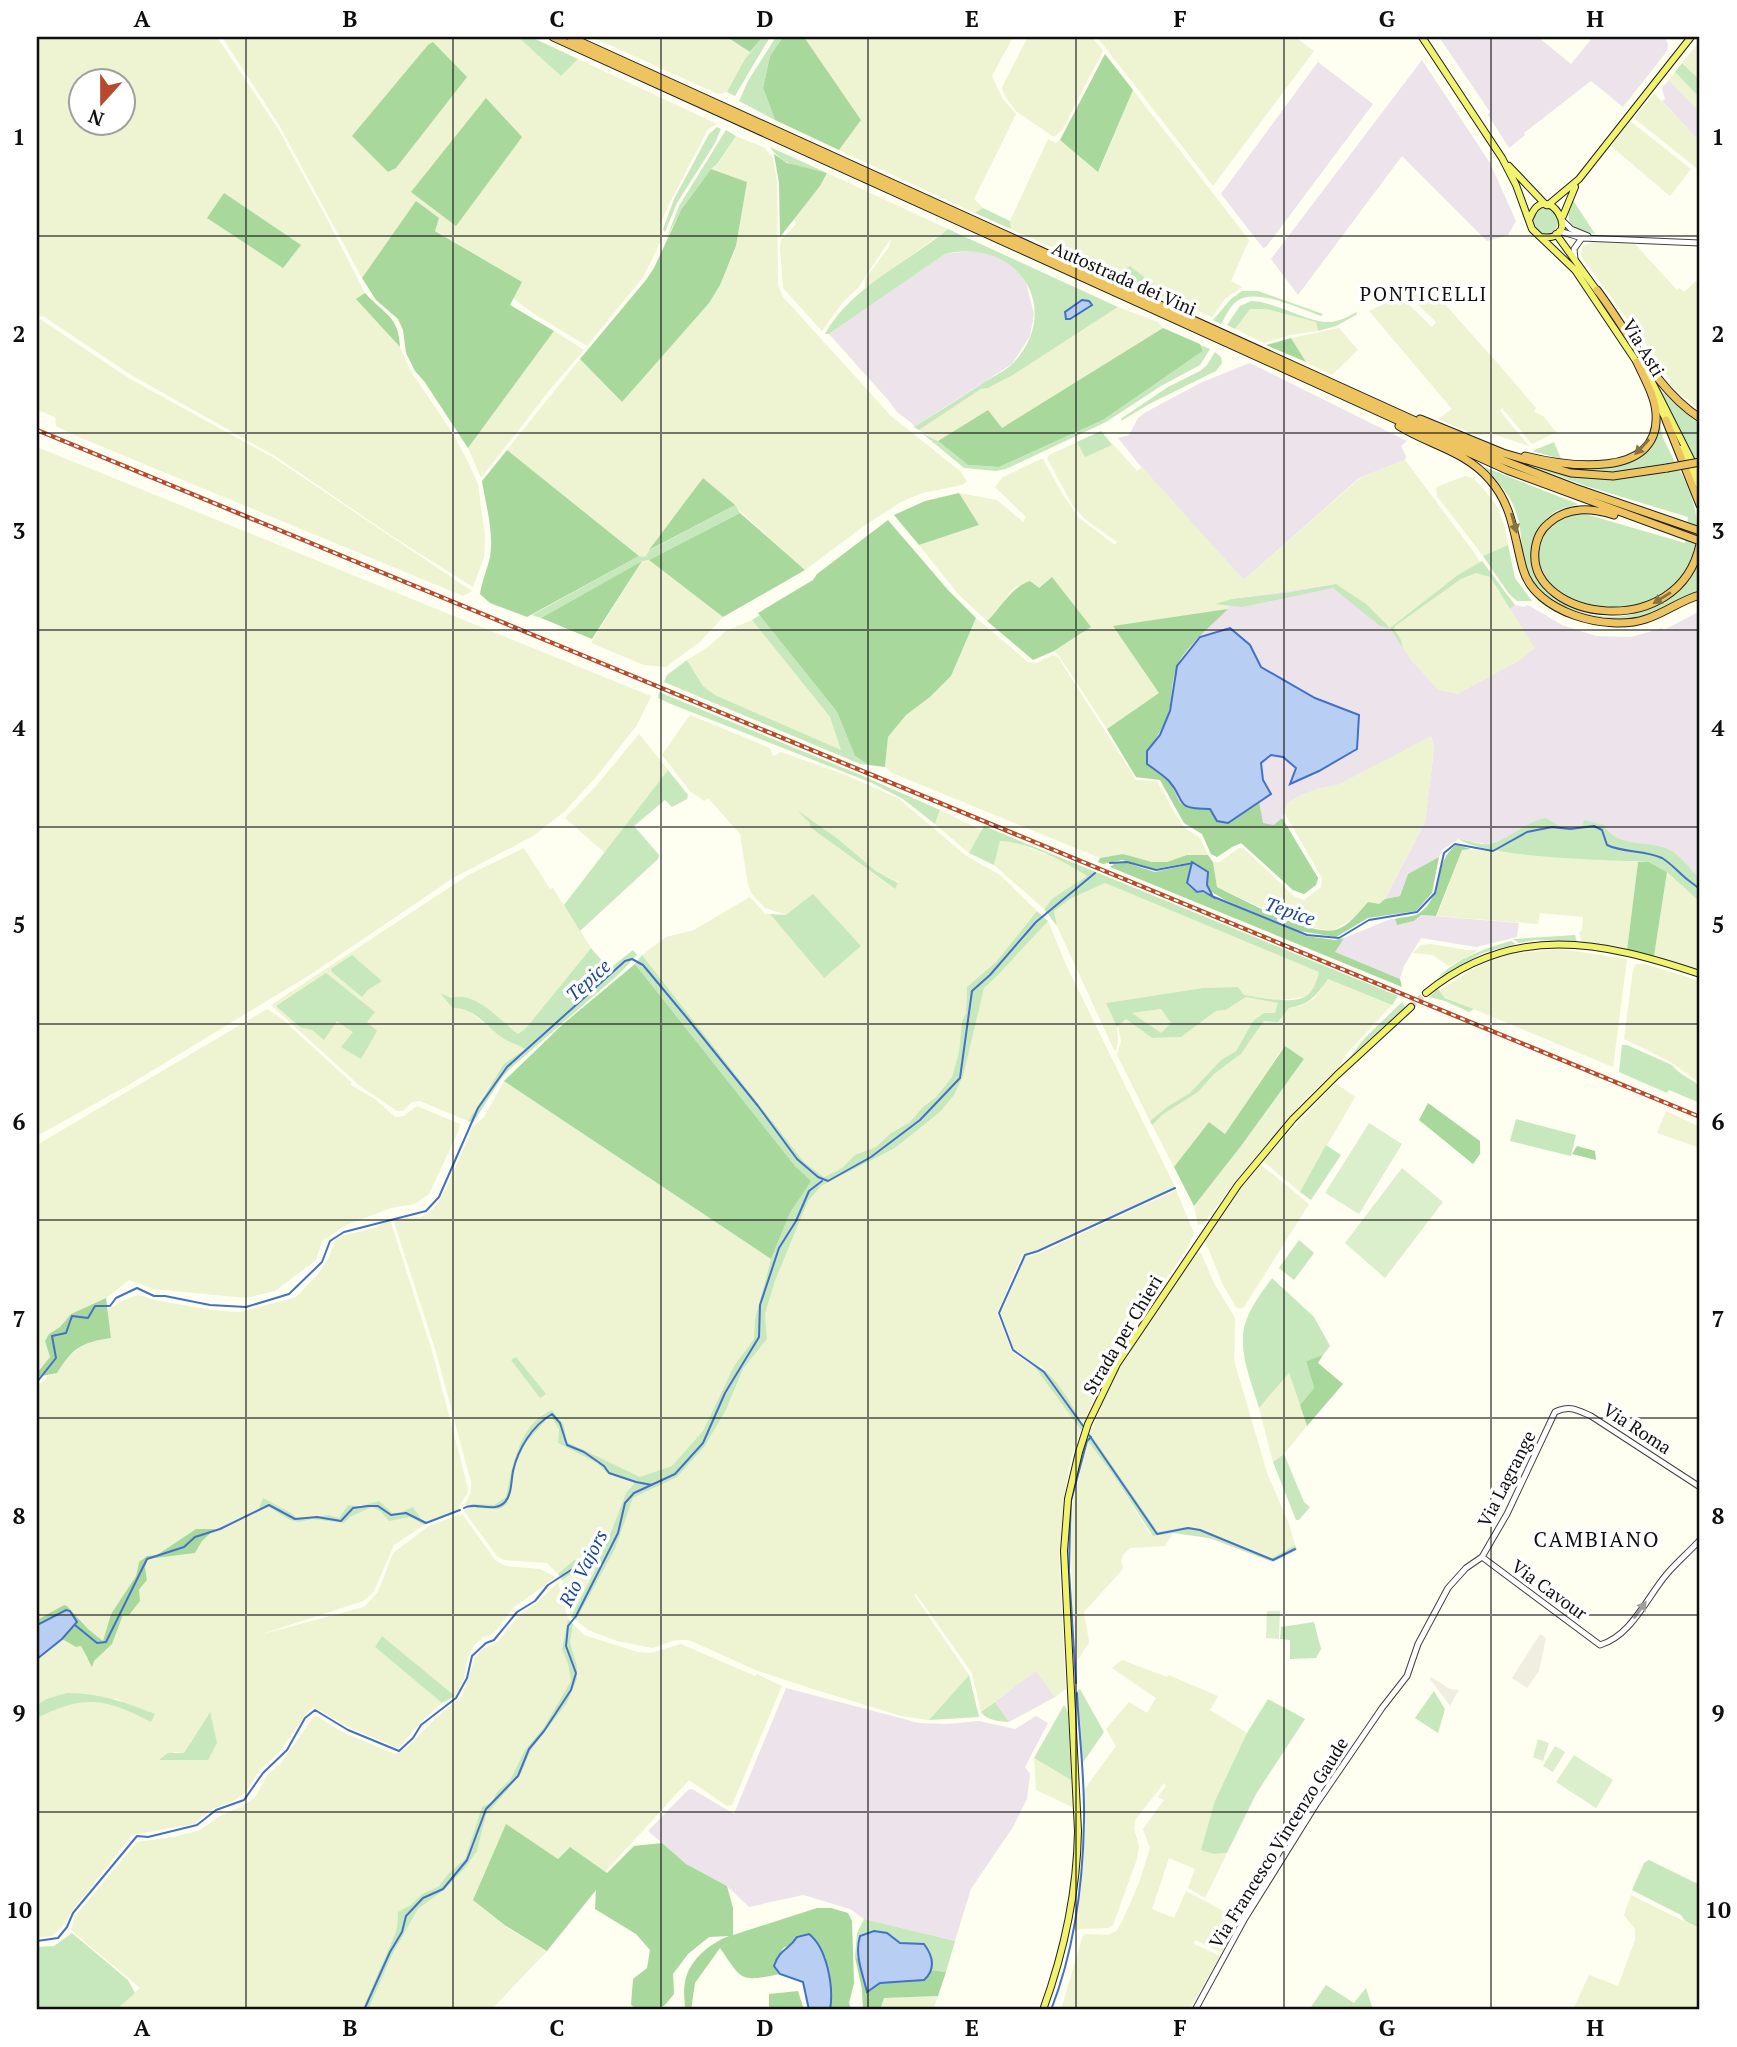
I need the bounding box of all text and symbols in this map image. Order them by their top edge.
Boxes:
text: A [134,3,151,34]
text: B [343,3,358,34]
text: C [550,3,565,34]
text: D [757,3,774,34]
text: E [965,3,979,34]
text: F [1173,3,1187,34]
text: G [1379,3,1396,34]
text: H [1586,3,1604,34]
north arrow [66,66,136,136]
text: N [84,104,107,133]
text: 1 [13,121,26,152]
text: 1 [1712,121,1725,152]
street label: Autostrada dei Vini [1049,236,1200,321]
district label: PONTICELLI [1360,281,1488,306]
street label: Via Asti [1617,314,1670,381]
text: 2 [13,318,26,349]
text: 2 [1712,318,1725,349]
one-way arrow [1634,438,1650,456]
one-way arrow [1509,513,1519,534]
text: 3 [13,515,26,546]
text: 3 [1712,515,1725,546]
one-way arrow [1653,591,1672,604]
text: 4 [13,712,26,743]
text: 4 [1712,712,1725,743]
water label: Tepice [1262,890,1319,931]
text: 5 [13,909,26,940]
text: 5 [1712,909,1725,940]
water label: Tepice [560,953,616,1006]
text: 6 [13,1106,26,1137]
text: 6 [1712,1106,1725,1137]
street label: Strada per Chieri [1077,1270,1167,1399]
text: 7 [13,1303,26,1334]
text: 7 [1712,1303,1725,1334]
street label: Via Roma [1599,1397,1676,1459]
street label: Via Lagrange [1472,1426,1541,1531]
text: 8 [13,1500,26,1531]
text: 8 [1712,1500,1725,1531]
water label: Rio Vajors [552,1525,613,1611]
district label: CAMBIANO [1533,1525,1661,1553]
street label: Via Cavour [1507,1554,1592,1625]
one-way arrow [1633,1601,1647,1619]
text: 9 [13,1697,26,1728]
text: 9 [1712,1697,1725,1728]
street label: Via Francesco Vincenzo Gaude [1203,1732,1353,1952]
text: 10 [6,1894,32,1925]
text: 10 [1705,1894,1731,1925]
text: A [134,2012,151,2043]
text: B [343,2012,358,2043]
text: C [550,2012,565,2043]
text: D [757,2012,774,2043]
text: E [965,2012,979,2043]
text: F [1173,2012,1187,2043]
text: G [1379,2012,1396,2043]
text: H [1586,2012,1604,2043]

